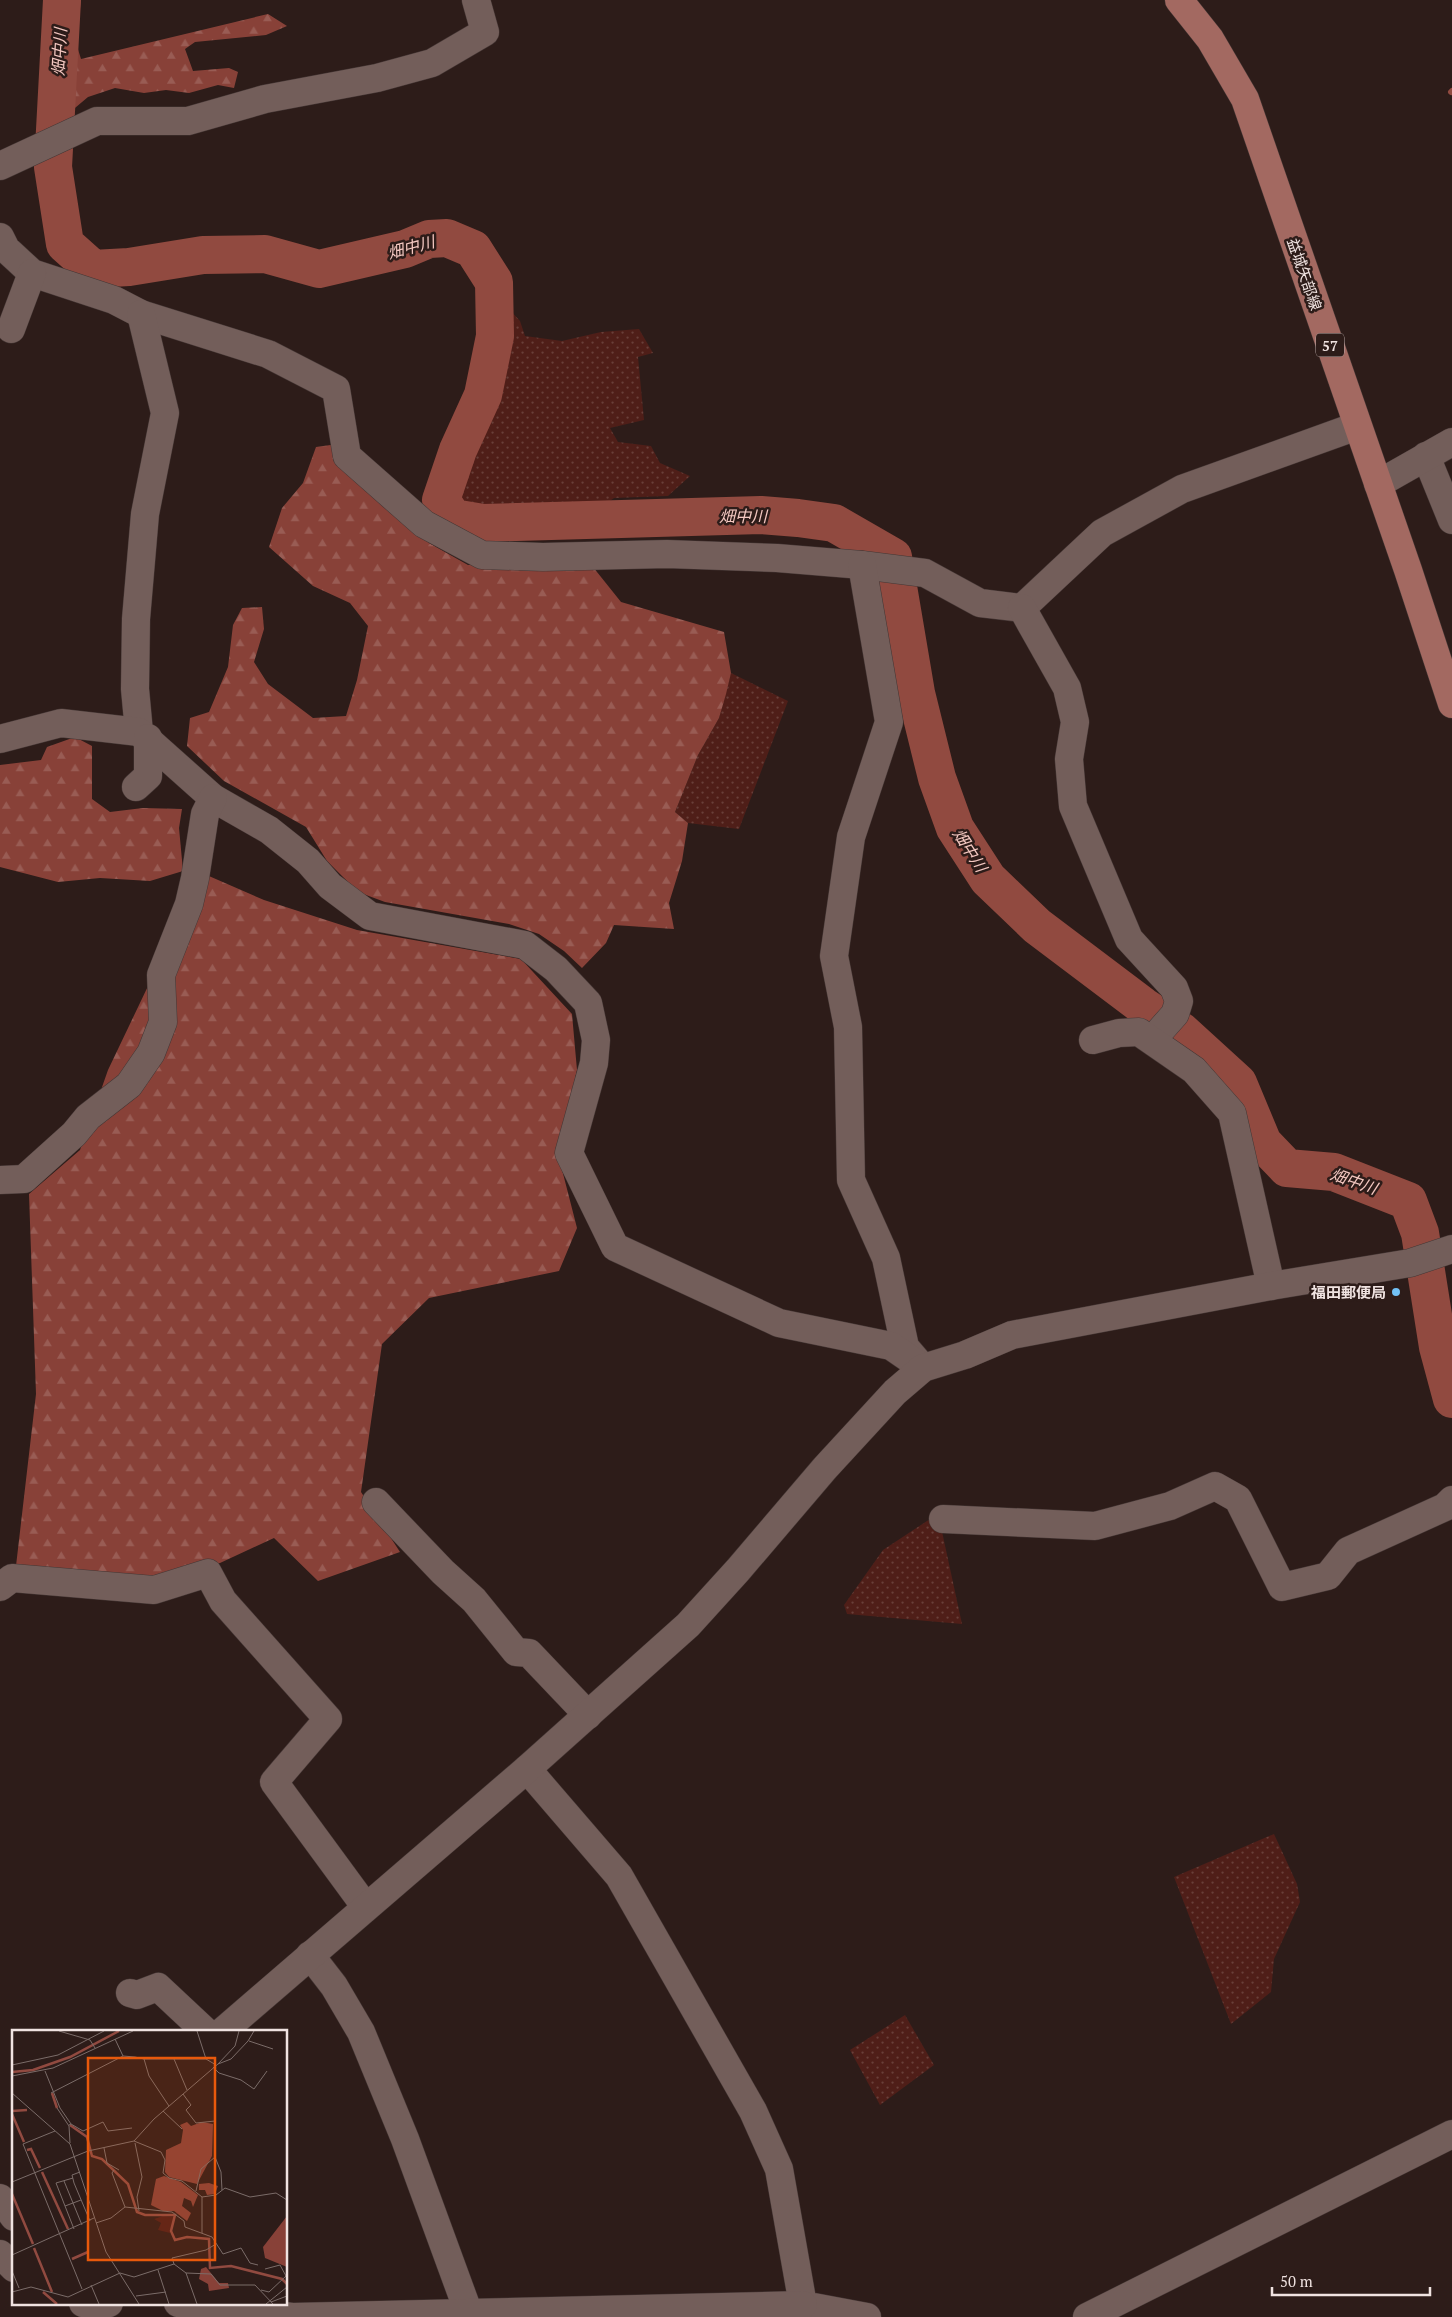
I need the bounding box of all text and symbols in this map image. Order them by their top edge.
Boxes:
water label: 畑中川 [47,25,71,77]
water label: 畑中川 [385,230,439,264]
street label: 益城矢部線 [1283,235,1327,313]
road number: 57 [1316,334,1344,356]
water label: 畑中川 [719,505,769,527]
water label: 畑中川 [948,824,993,878]
water label: 畑中川 [1328,1163,1382,1200]
place label: 福田郵便局 [1310,1282,1386,1302]
marker: 福田郵便局 [1390,1286,1402,1298]
inset map [12,2030,288,2304]
scale bar [1272,2264,1430,2296]
text: 50 m [1280,2271,1313,2291]

